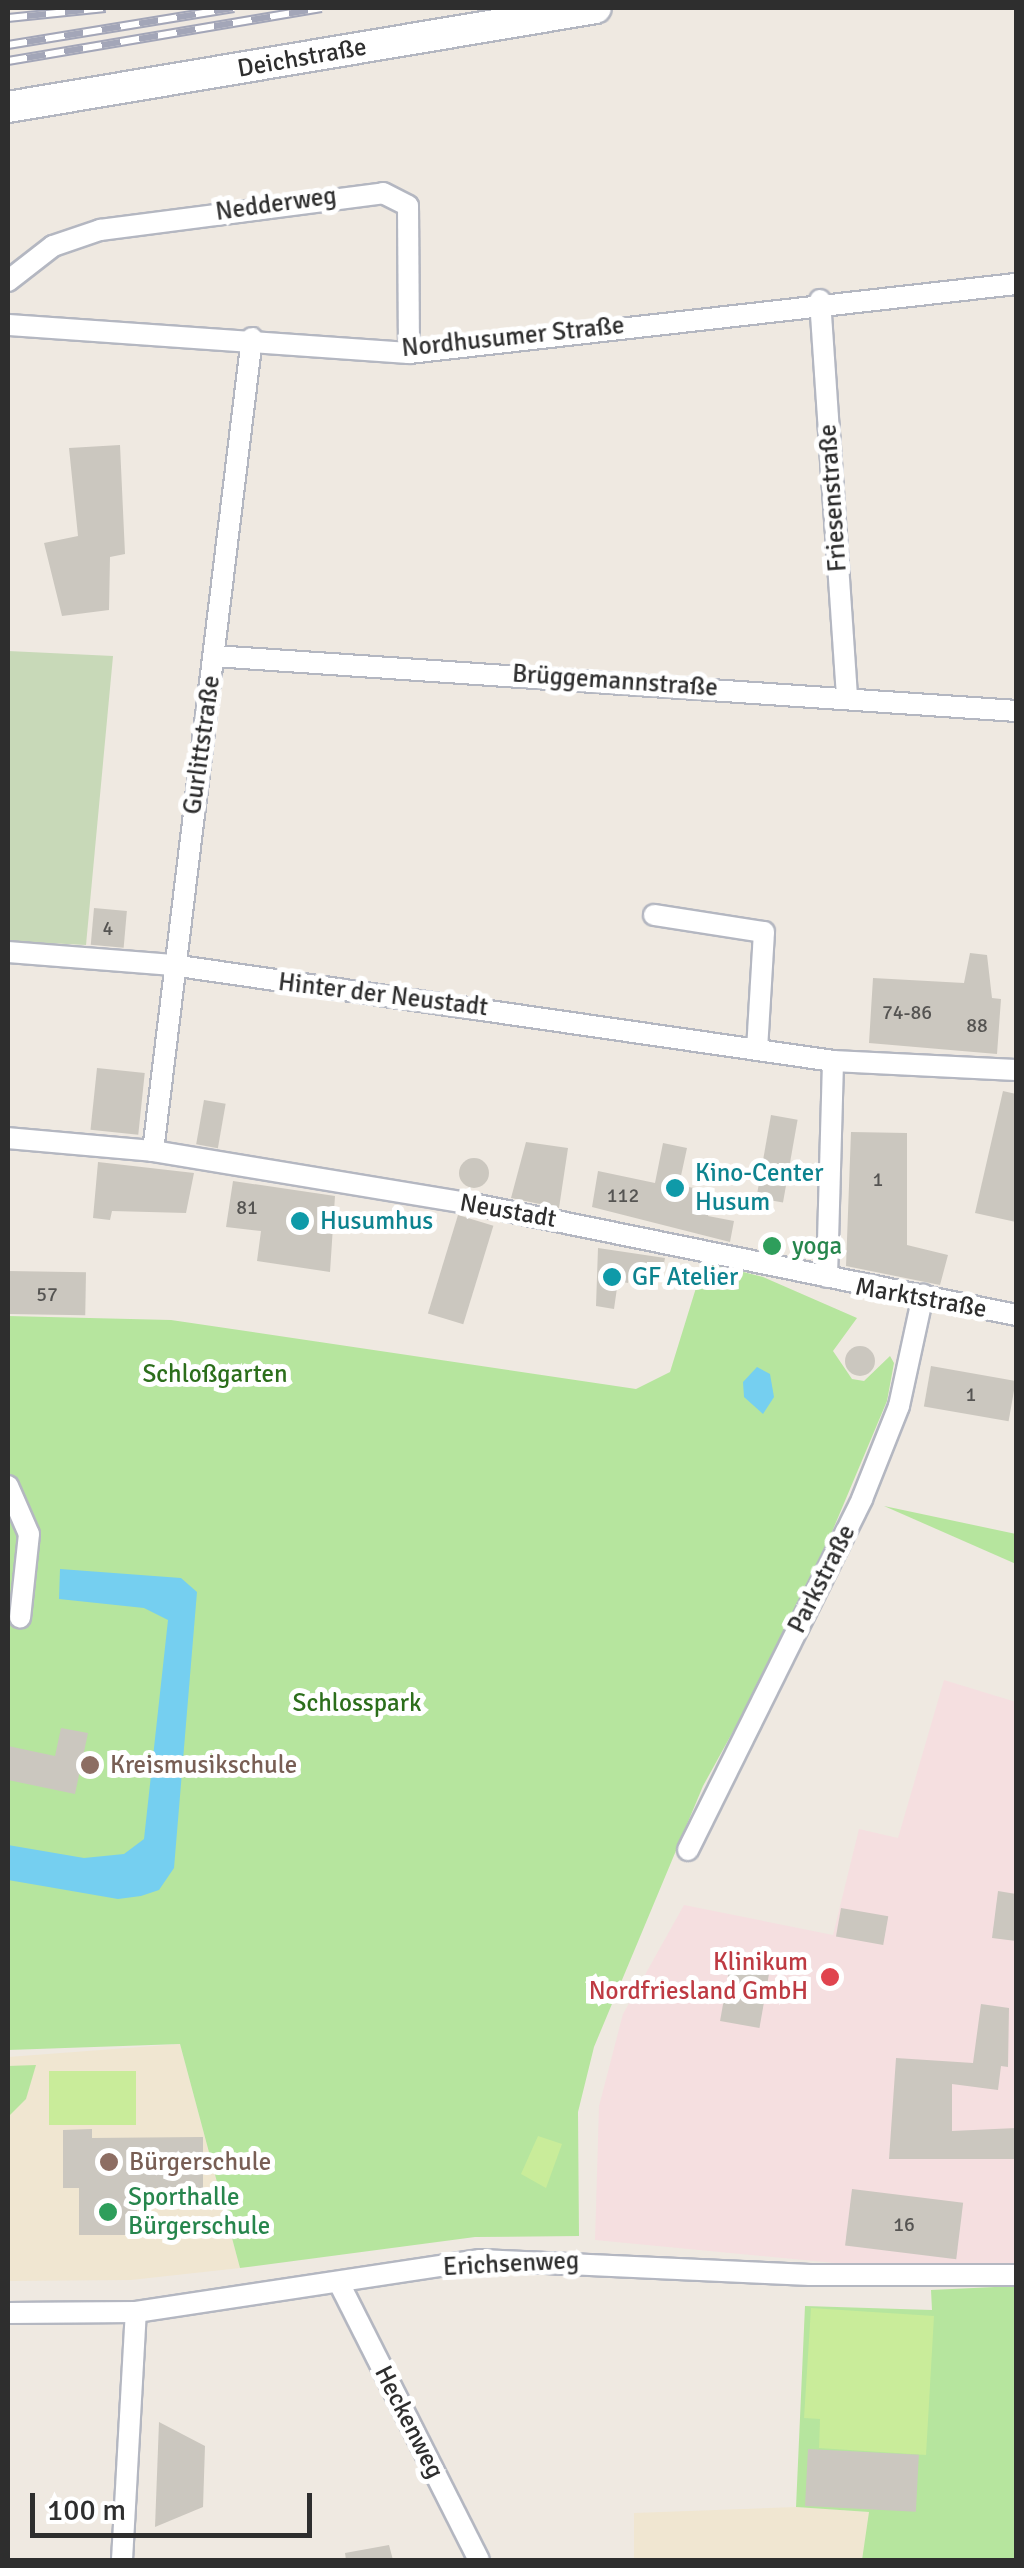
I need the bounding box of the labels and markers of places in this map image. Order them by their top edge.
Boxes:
place label: Kino-Center Husum [695,1159,823,1218]
marker: Kino-Center Husum [664,1177,686,1199]
place label: Husumhus [320,1206,433,1236]
marker: Husumhus [289,1210,311,1232]
place label: yoga [792,1231,842,1261]
marker: yoga [761,1235,783,1257]
place label: GF Atelier [632,1262,738,1292]
marker: GF Atelier [601,1266,623,1288]
place label: Kreismusikschule [110,1750,297,1780]
marker: Kreismusikschule [79,1754,101,1776]
place label: Klinikum Nordfriesland GmbH [589,1948,808,2007]
marker: Klinikum Nordfriesland GmbH [817,1964,843,1990]
place label: Bürgerschule [129,2147,271,2177]
marker: Bürgerschule [98,2151,120,2173]
place label: Sporthalle Bürgerschule [128,2183,270,2242]
marker: Sporthalle Bürgerschule [97,2201,119,2223]

